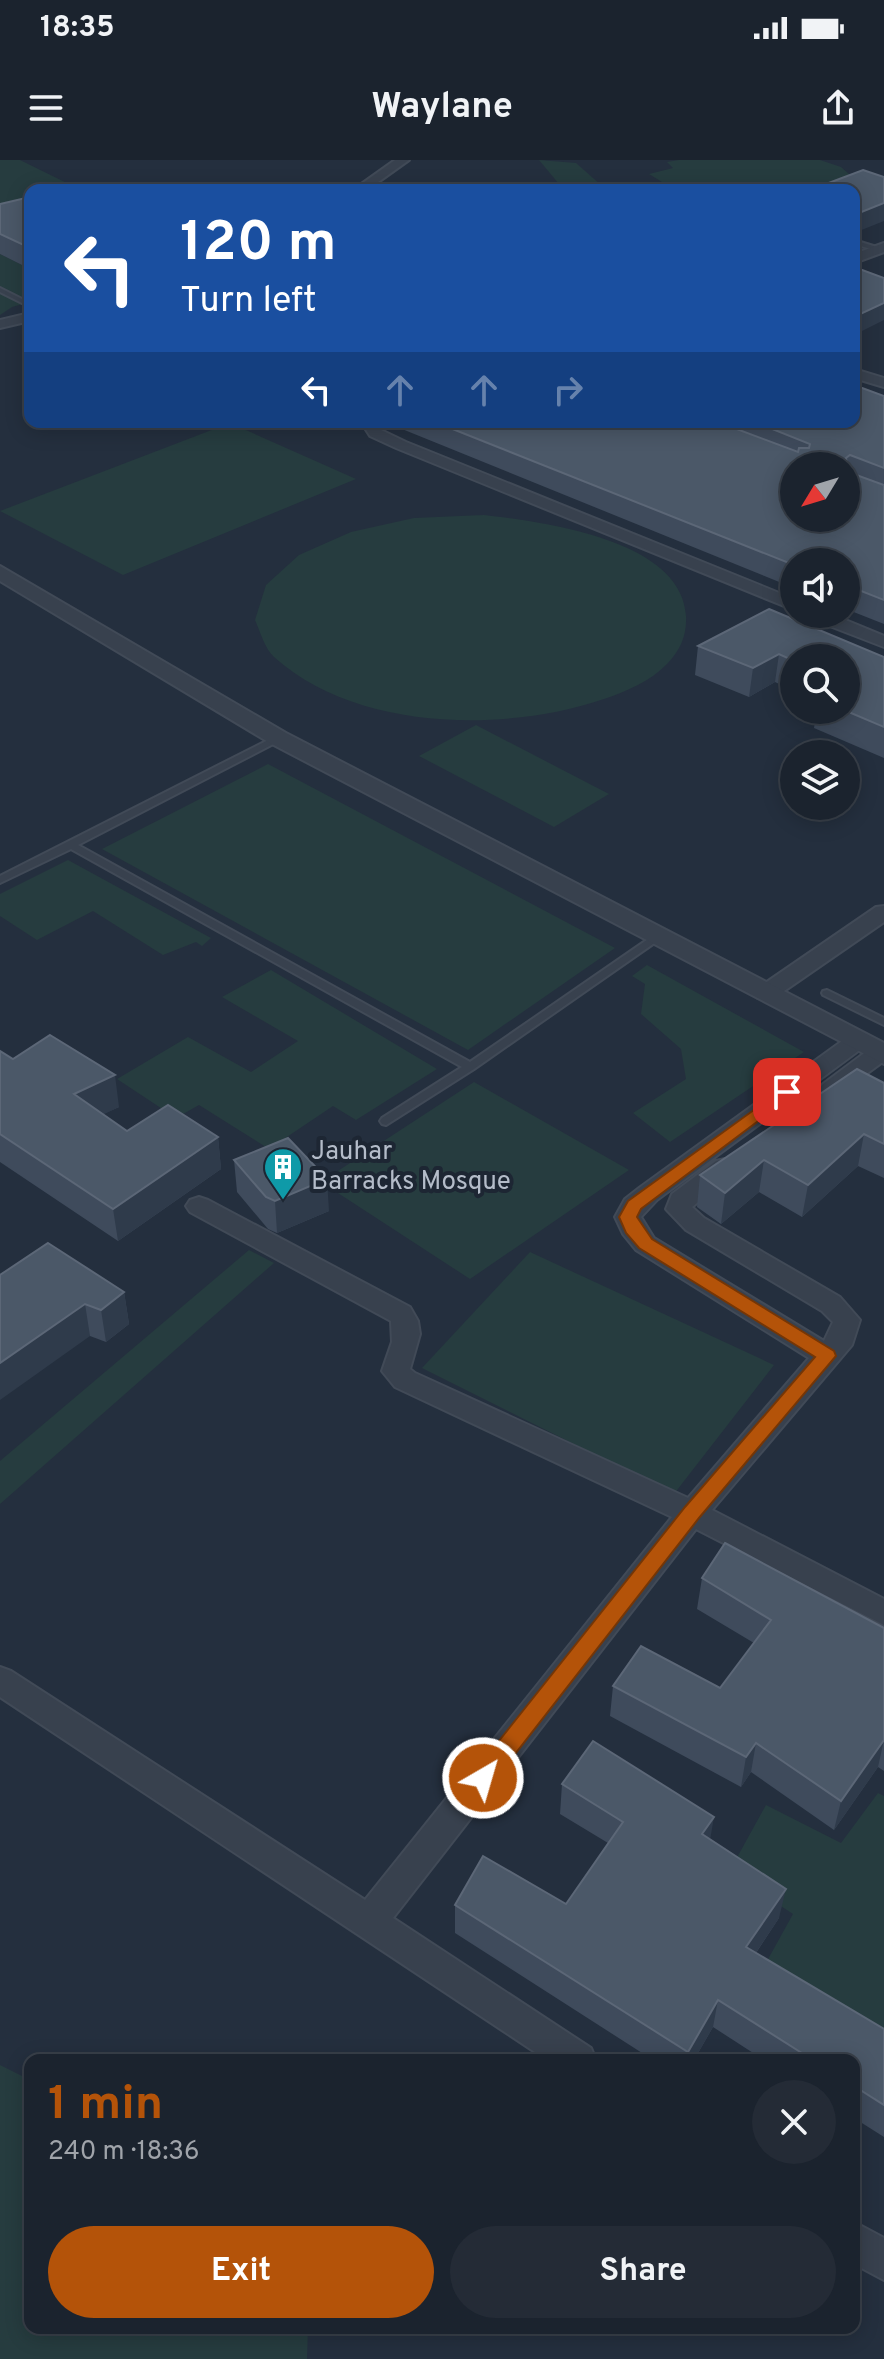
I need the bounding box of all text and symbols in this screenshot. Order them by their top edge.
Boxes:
text: 18:35 [40,10,114,47]
text: Waylane [371,85,513,131]
icon: menu [24,86,68,130]
icon: share [816,86,860,130]
text: 120 m [180,210,337,280]
icon: left [48,216,152,320]
text: Turn left [180,279,317,325]
icon: left [294,368,338,412]
icon: ahead [378,368,422,412]
icon: ahead [462,368,506,412]
icon: right [546,368,590,412]
north arrow [780,452,860,532]
map controls [780,452,860,820]
button: sound [780,548,860,628]
button: search [780,644,860,724]
button: layers [780,740,860,820]
pin [753,1058,821,1126]
icon: arrive [765,1070,809,1114]
place label: Jauhar Barracks Mosque [311,1136,511,1199]
building icon: Jauhar Barracks Mosque [262,1146,304,1201]
position arrow [441,1736,525,1820]
text: 1 min [48,2076,163,2136]
button: close [752,2080,836,2164]
text: 240 m · 18:36 [48,2136,199,2169]
button: Exit [48,2226,434,2318]
button: Share [450,2226,836,2318]

